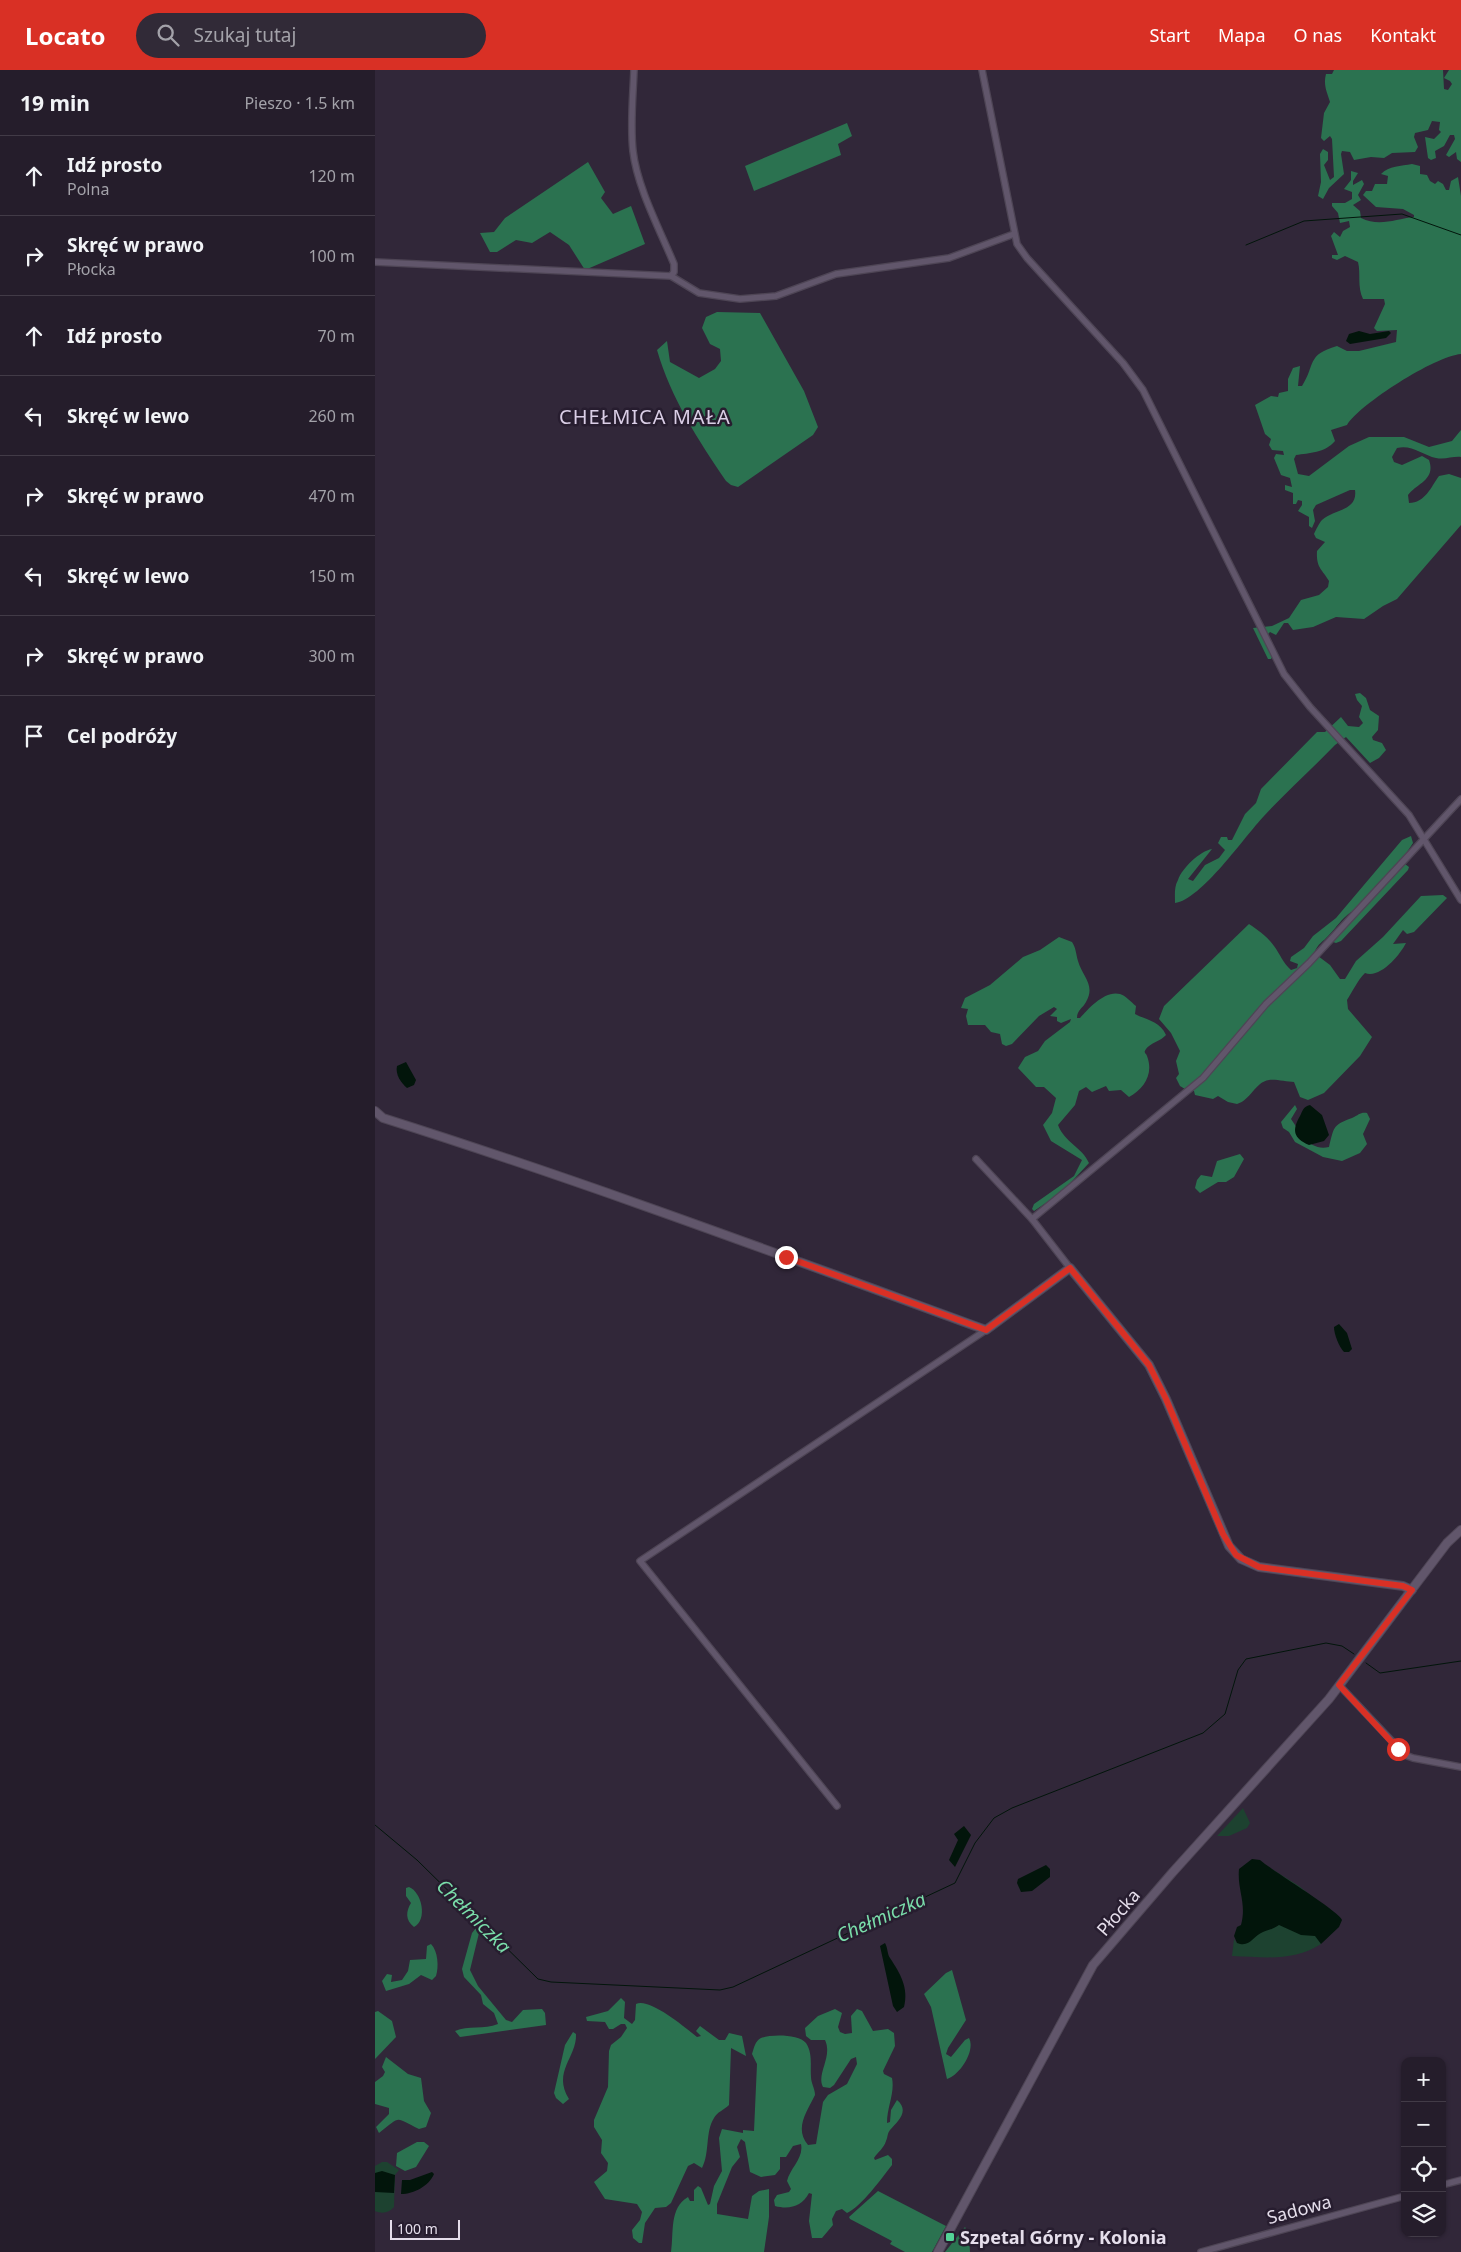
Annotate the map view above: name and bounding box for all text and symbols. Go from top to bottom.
search box [136,13,486,58]
text: Locato [25,19,106,52]
icon: search [154,21,182,49]
text: Szukaj tutaj [194,22,296,48]
text: Start [1150,23,1190,47]
text: Mapa [1218,23,1266,47]
text: O nas [1294,23,1342,47]
text: Kontakt [1370,23,1436,47]
text: 19 min [20,89,90,117]
text: Pieszo · 1.5 km [244,92,355,114]
text: Idź prosto [67,152,162,178]
icon: ahead [20,162,48,190]
text: 120 m [308,165,355,187]
text: Polna [67,178,109,200]
text: Skręć w prawo [67,232,204,258]
icon: right [20,242,48,270]
text: 100 m [308,245,355,267]
text: Płocka [67,258,116,280]
icon: ahead [20,322,48,350]
text: Idź prosto [67,323,162,349]
text: 70 m [318,325,355,347]
icon: left [20,402,48,430]
text: Skręć w lewo [67,403,189,429]
district label: CHEŁMICA MAŁA [559,403,731,430]
text: 260 m [308,405,355,427]
icon: right [20,482,48,510]
text: Skręć w prawo [67,483,204,509]
text: 470 m [308,485,355,507]
icon: left [20,562,48,590]
text: Skręć w lewo [67,563,189,589]
text: 150 m [308,565,355,587]
icon: right [20,642,48,670]
text: Skręć w prawo [67,643,204,669]
text: 300 m [308,645,355,667]
icon: arrive [20,722,48,750]
text: Cel podróży [67,723,177,749]
route end [775,1246,798,1269]
route start [1387,1738,1410,1761]
water label: Chełmiczka [431,1873,517,1959]
street label: Płocka [1091,1883,1145,1941]
water label: Chełmiczka [832,1886,930,1948]
map controls [1401,2057,1446,2237]
button: + [1401,2057,1446,2102]
button: − [1401,2102,1446,2147]
button: locate [1401,2147,1446,2192]
street label: Sadowa [1264,2189,1334,2229]
button: layers [1401,2192,1446,2237]
scale bar [390,2217,460,2240]
text: 100 m [397,2219,438,2238]
place label: Szpetal Górny - Kolonia [960,2225,1167,2249]
marker: Szpetal Górny - Kolonia [944,2231,956,2243]

